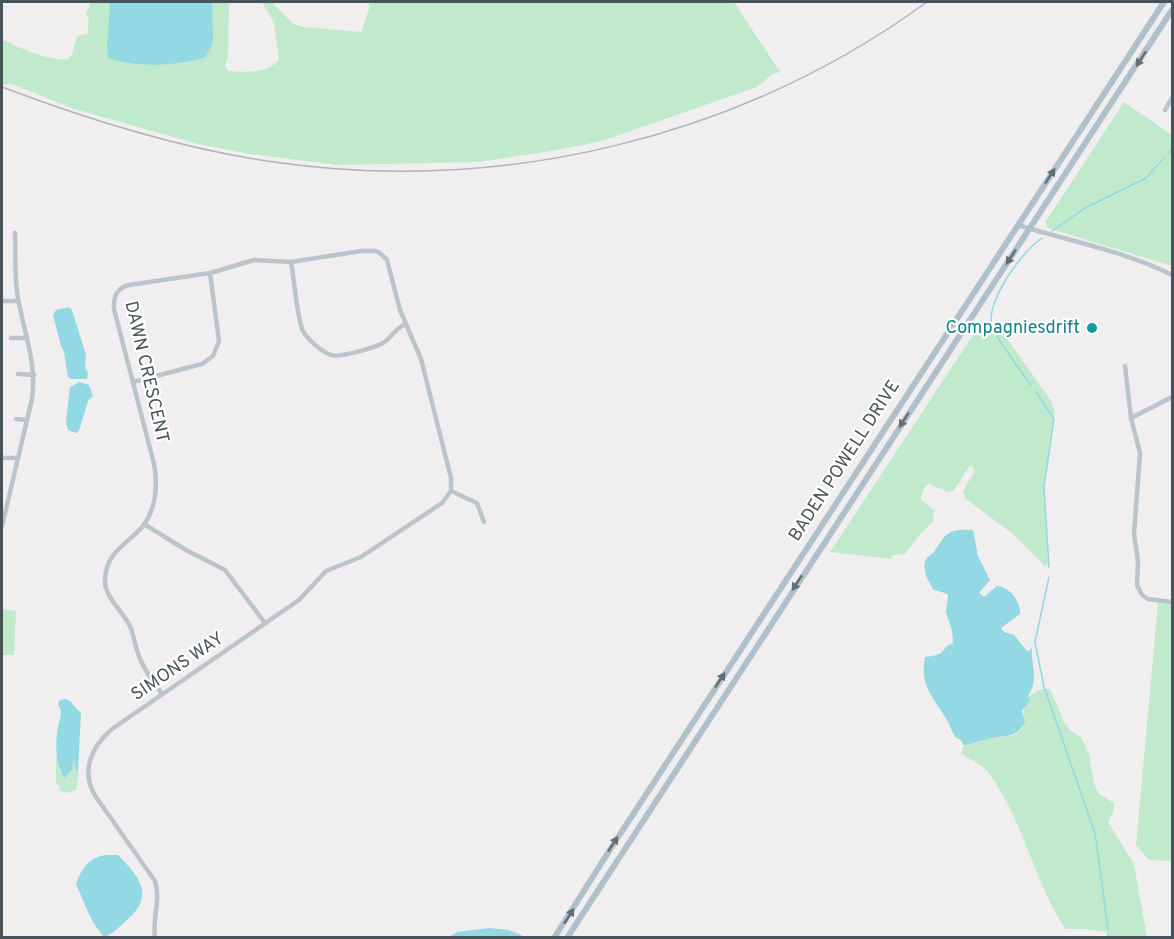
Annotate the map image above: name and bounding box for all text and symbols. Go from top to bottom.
one-way arrow [1135,50,1146,67]
one-way arrow [1044,167,1055,184]
one-way arrow [1006,249,1017,265]
street label: DAWN CRESCENT [118,299,174,445]
place label: Compagniesdrift [945,317,1080,340]
marker: Compagniesdrift [1085,321,1099,335]
street label: BADEN POWELL DRIVE [784,376,906,546]
one-way arrow [899,412,910,428]
one-way arrow [792,575,803,592]
street label: SIMONS WAY [127,628,229,706]
one-way arrow [714,672,725,688]
one-way arrow [608,835,619,852]
one-way arrow [563,907,574,924]

